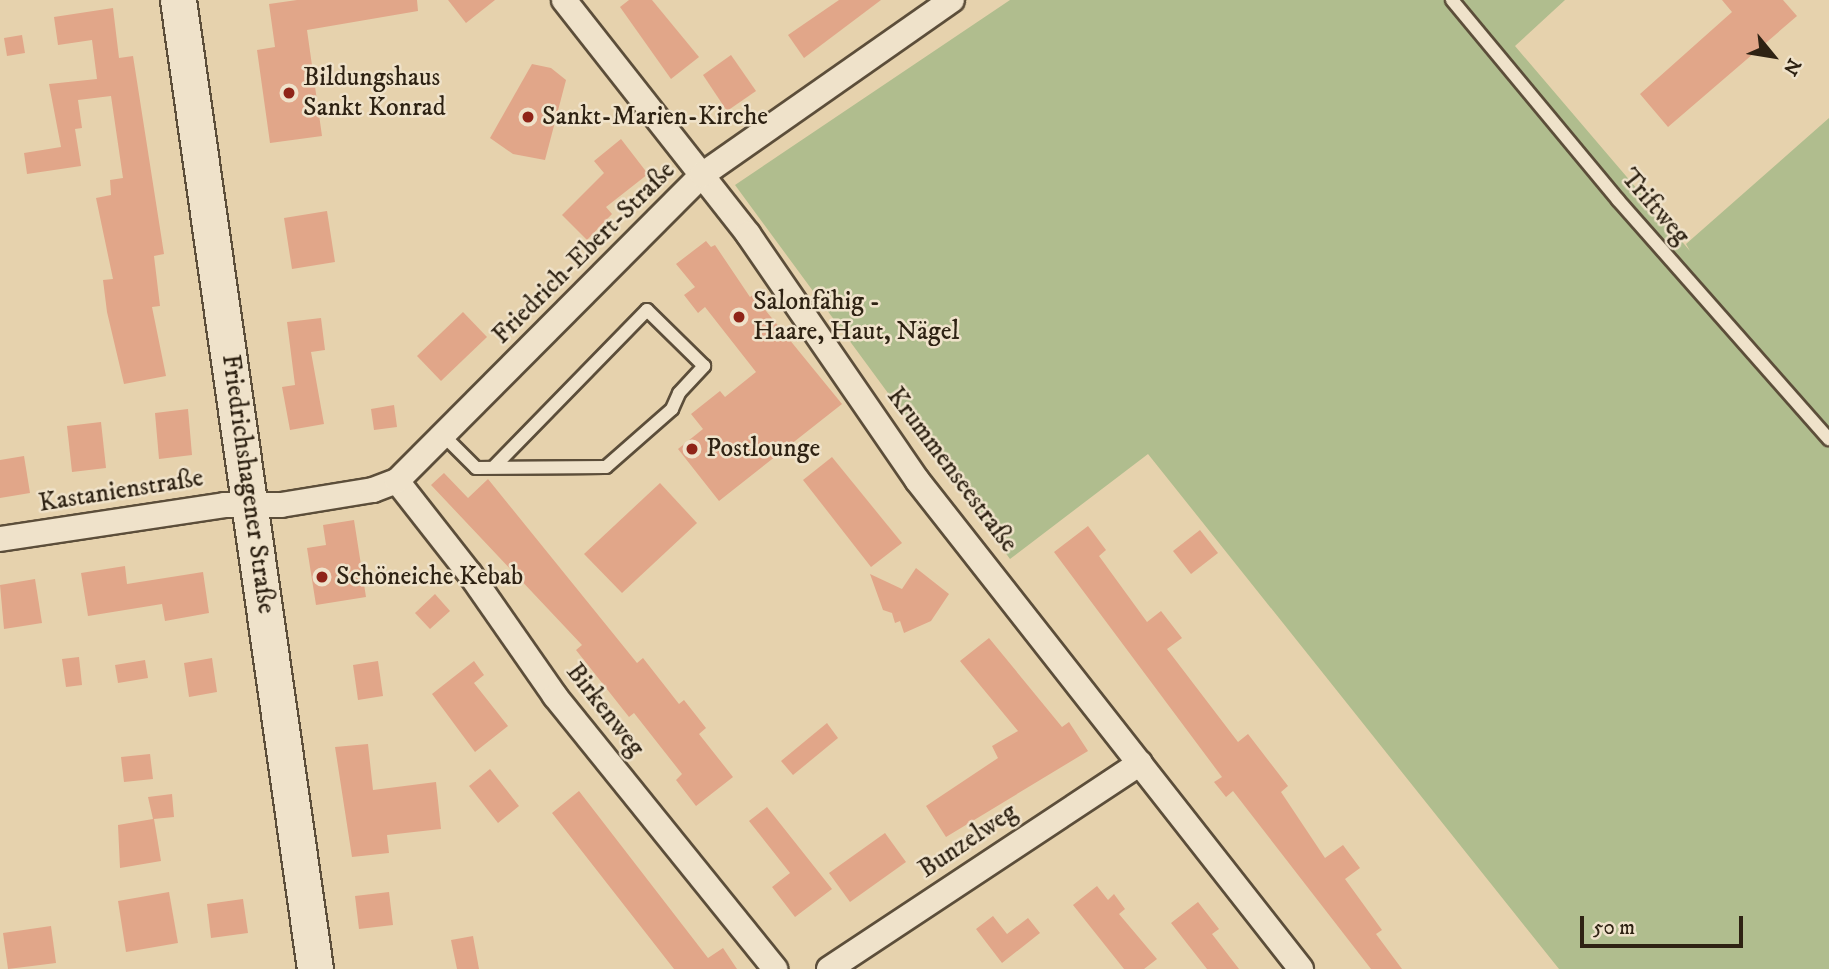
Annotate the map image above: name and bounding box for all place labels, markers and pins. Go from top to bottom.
place label: Bildungshaus Sankt Konrad [303,62,446,124]
marker: Bildungshaus Sankt Konrad [281,85,297,101]
place label: Sankt-Marien-Kirche [542,101,768,133]
marker: Sankt-Marien-Kirche [520,109,536,125]
place label: Salonfähig - Haare, Haut, Nägel [753,286,959,348]
marker: Salonfähig - Haare, Haut, Nägel [731,309,747,325]
place label: Postlounge [706,433,820,465]
marker: Postlounge [684,441,700,457]
place label: Schöneiche Kebab [336,561,523,593]
marker: Schöneiche Kebab [314,569,330,585]

